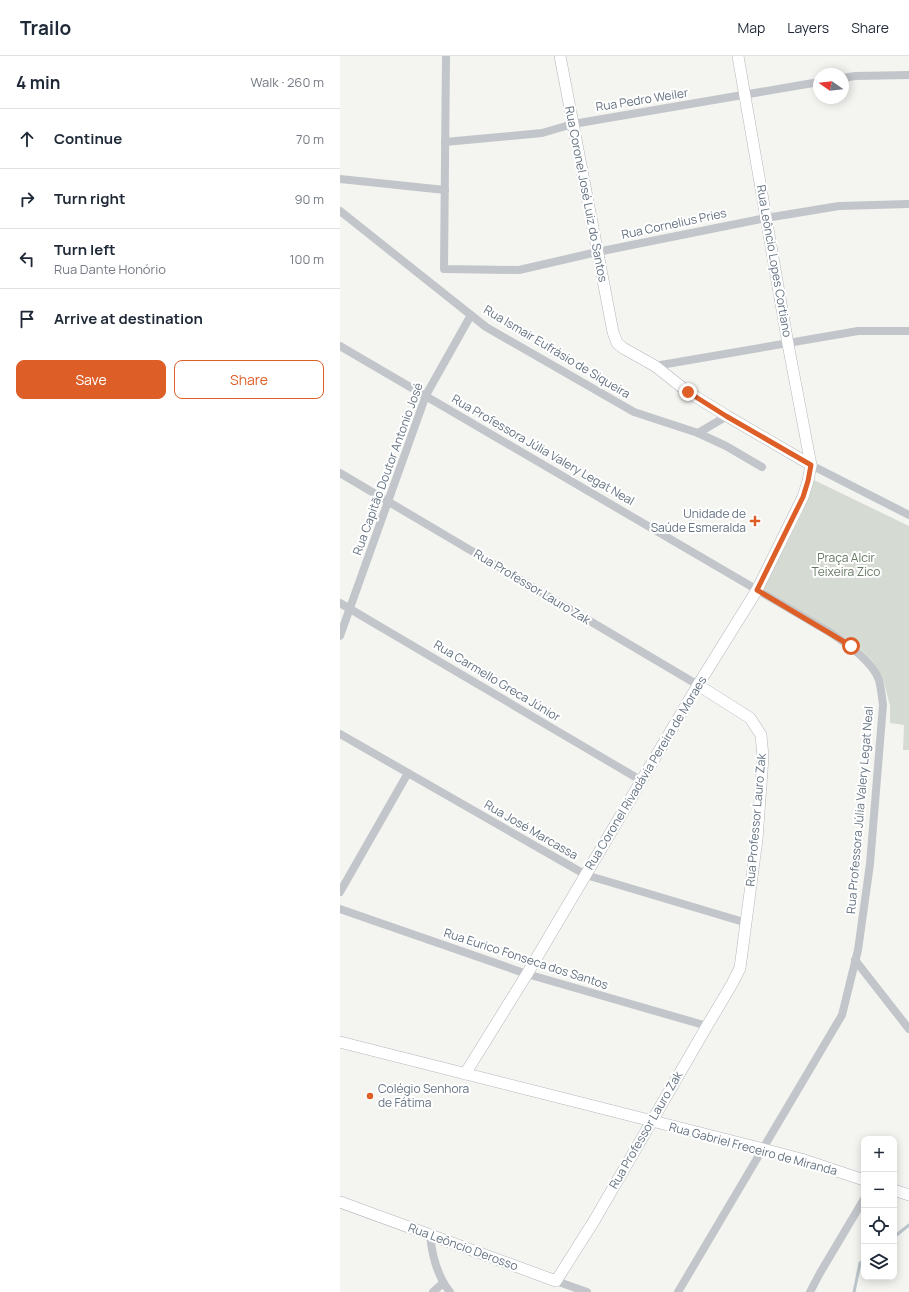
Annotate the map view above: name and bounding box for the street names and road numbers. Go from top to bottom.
street label: Rua Pedro Weiler [595,84,690,115]
street label: Rua Coronel José Luiz do Santos [561,104,612,283]
street label: Rua Leôncio Lopes Cortiano [753,183,796,338]
street label: Rua Cornelius Pries [620,204,728,243]
street label: Rua Ismair Eufrásio de Siqueira [481,301,634,402]
street label: Rua Capitão Doutor Antonio José [348,380,427,557]
street label: Rua Professora Júlia Valery Legat Neal [449,390,638,509]
street label: Rua Professor Lauro Zak [471,545,595,629]
street label: Rua Carmello Greca Júnior [431,636,564,726]
street label: Rua Coronel Rivadávia Pereira de Moraes [581,673,710,873]
street label: Rua Professora Júlia Valery Legat Neal [842,705,877,915]
street label: Rua Professor Lauro Zak [741,752,770,887]
street label: Rua José Marcassa [481,796,581,863]
street label: Rua Eurico Fonseca dos Santos [442,924,610,993]
street label: Rua Professor Lauro Zak [605,1067,687,1192]
street label: Rua Gabriel Freceiro de Miranda [667,1118,839,1179]
street label: Rua Leôncio Derosso [406,1219,521,1274]

